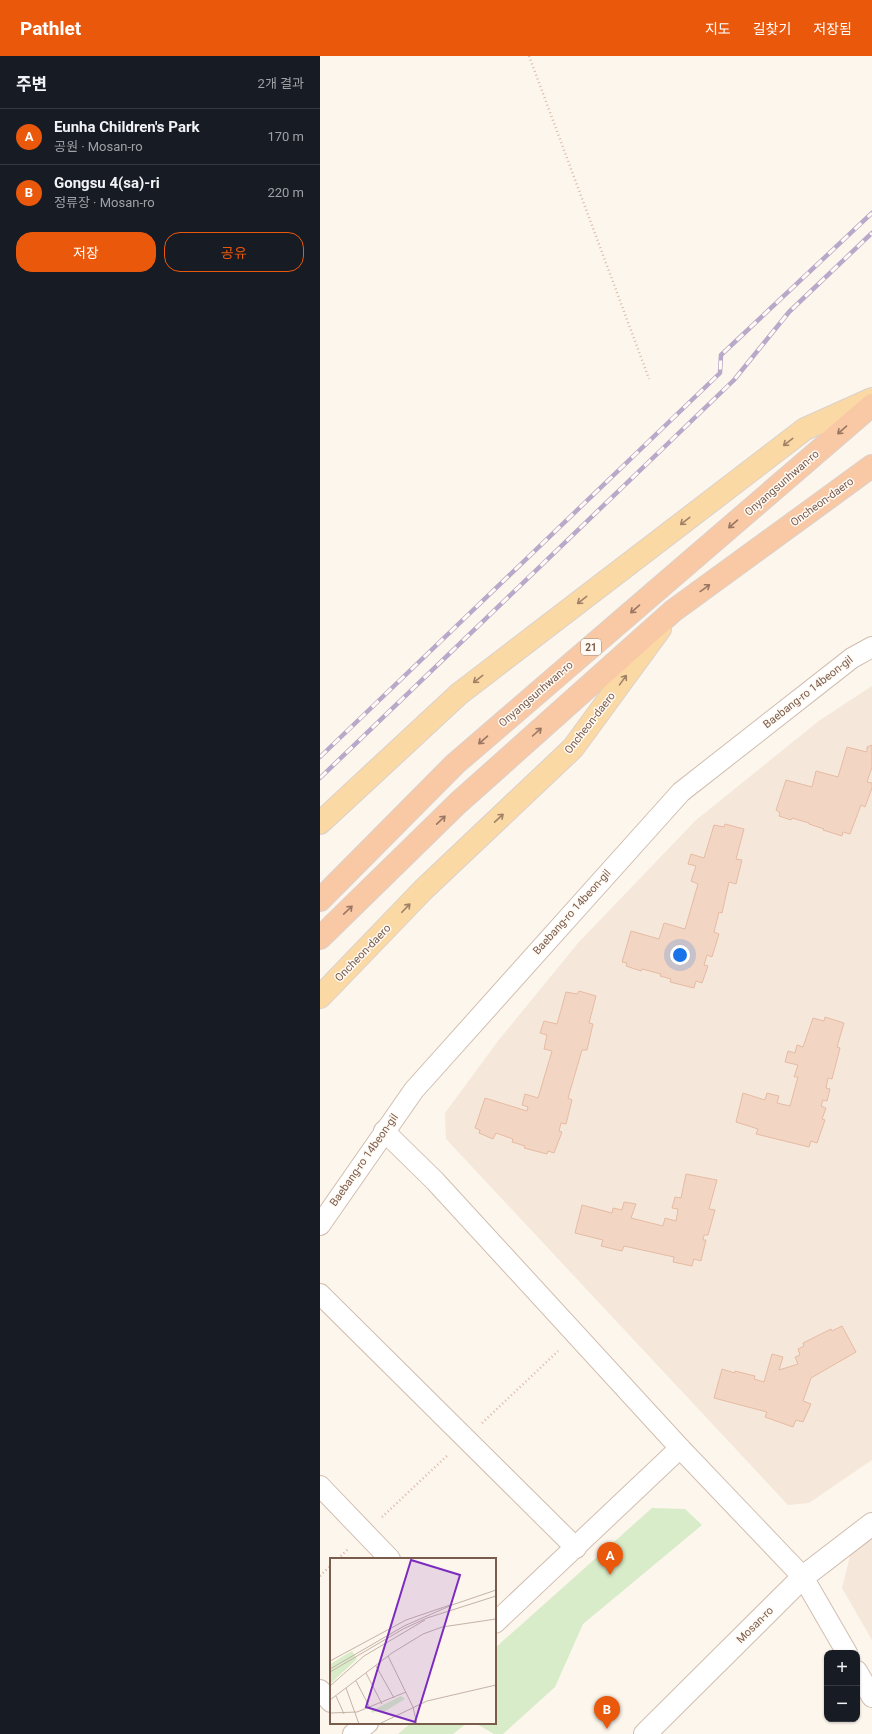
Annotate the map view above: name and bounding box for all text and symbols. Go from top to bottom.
text: Pathlet [20,17,81,40]
text: 지도 [705,21,731,37]
text: 길찾기 [753,21,791,37]
text: 저장됨 [813,21,852,37]
text: 주변 [16,74,47,94]
text: 2개 결과 [258,76,304,91]
text: Eunha Children's Park [54,118,199,136]
text: A [25,129,33,144]
text: 170 m [267,129,304,144]
text: 공원 · Mosan-ro [54,139,143,154]
text: Gongsu 4(sa)-ri [54,174,160,192]
text: B [25,185,33,200]
text: 220 m [267,185,304,200]
text: 정류장 · Mosan-ro [54,195,155,210]
button: 저장 [16,232,156,272]
button: 공유 [164,232,304,272]
one-way arrow [837,426,848,435]
one-way arrow [782,437,793,446]
street label: Onyangsunhwan-ro [742,447,822,519]
street label: Oncheon-daero [788,475,856,529]
one-way arrow [679,517,690,525]
one-way arrow [728,520,739,529]
one-way arrow [699,584,710,592]
one-way arrow [576,596,587,604]
one-way arrow [630,604,640,614]
road number: 21 [581,639,601,655]
street label: Baebang-ro 14beon-gil [761,653,855,731]
street label: Onyangsunhwan-ro [496,658,576,730]
one-way arrow [473,675,484,683]
one-way arrow [619,675,627,686]
street label: Oncheon-daero [562,690,618,756]
one-way arrow [532,728,542,737]
one-way arrow [478,735,489,744]
one-way arrow [494,813,504,823]
one-way arrow [436,815,446,824]
street label: Baebang-ro 14beon-gil [530,867,614,957]
one-way arrow [401,903,411,913]
one-way arrow [343,906,353,915]
street label: Oncheon-daero [332,922,394,984]
your location [670,945,690,965]
street label: Baebang-ro 14beon-gil [327,1111,401,1209]
pin: A [597,1542,623,1575]
inset map [330,1558,496,1724]
street label: Mosan-ro [734,1604,776,1646]
map controls [824,1650,860,1722]
button: + [824,1650,860,1686]
button: − [824,1686,860,1722]
pin: B [594,1696,620,1729]

